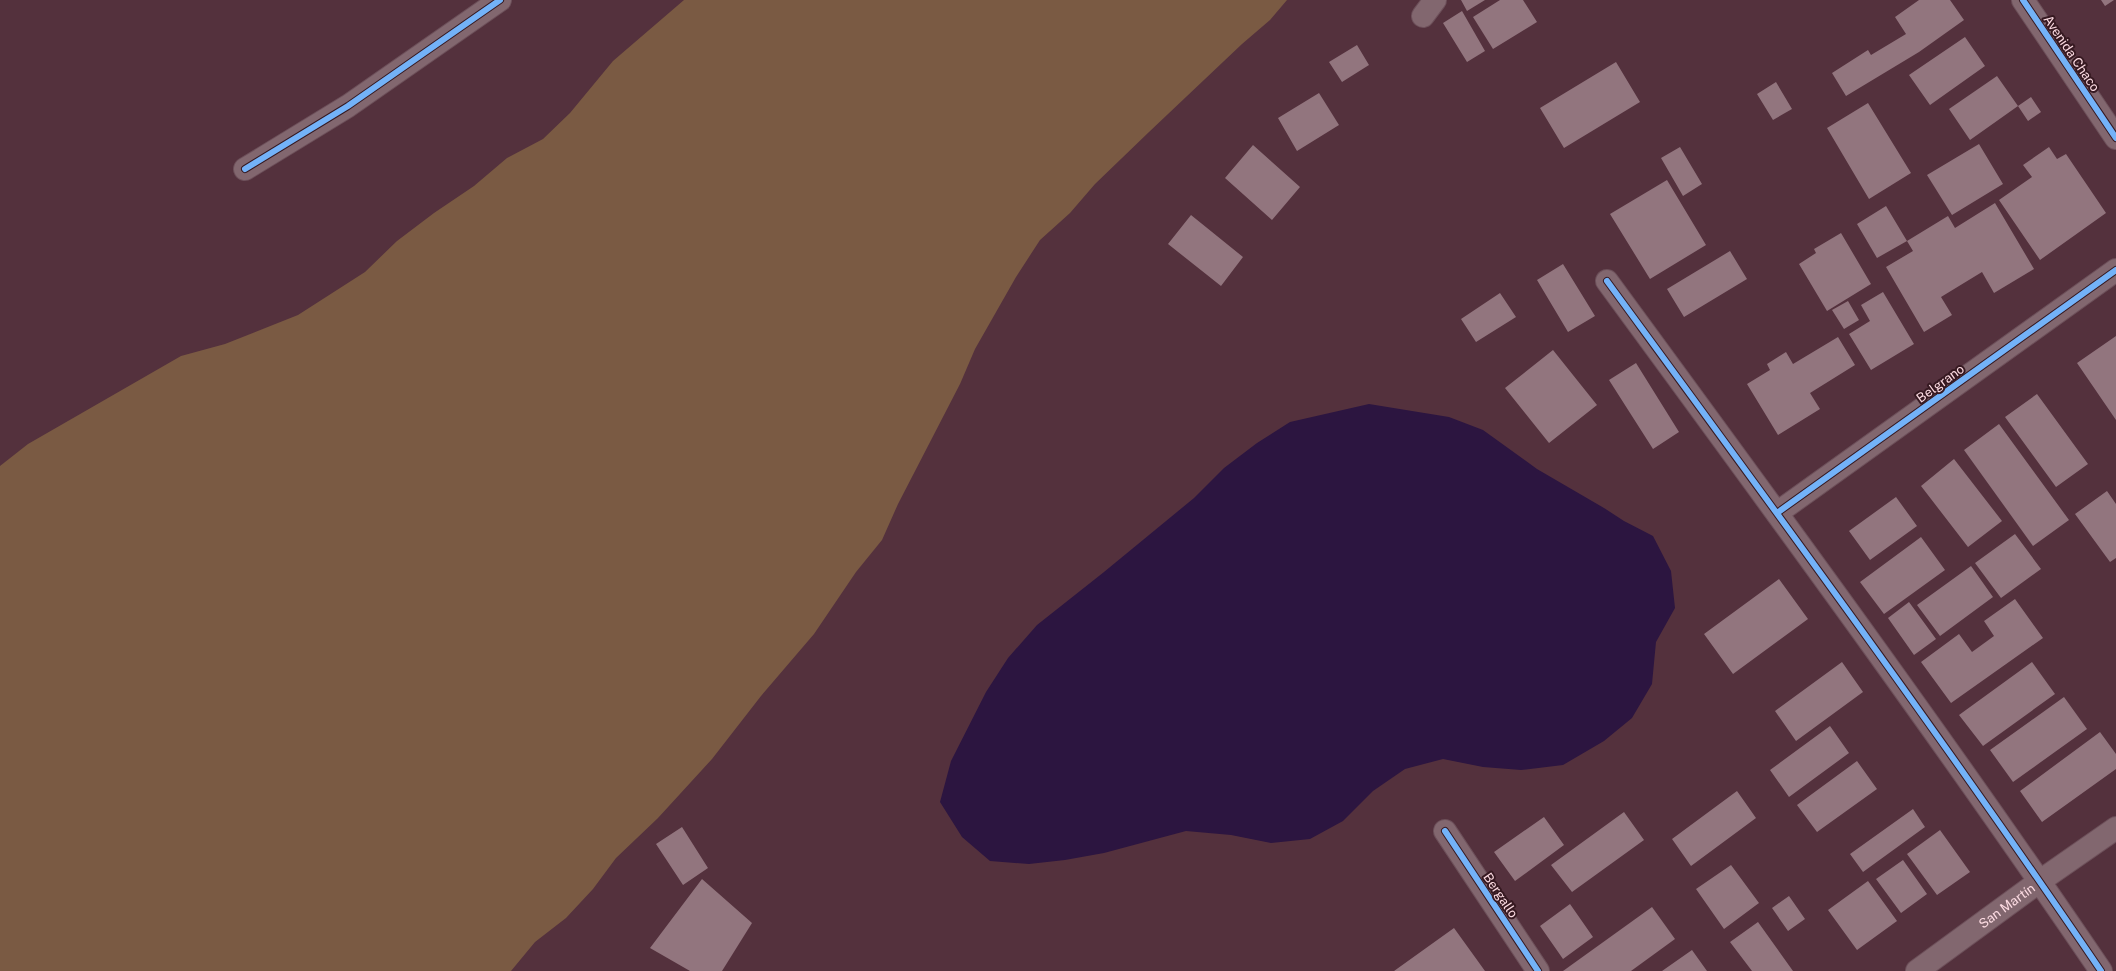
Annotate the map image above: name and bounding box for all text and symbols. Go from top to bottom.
street label: Avenida Chaco [2040,12,2103,94]
street label: Belgrano [1914,361,1967,406]
street label: Bergallo [1480,870,1521,921]
street label: San Martín [1976,880,2038,931]

